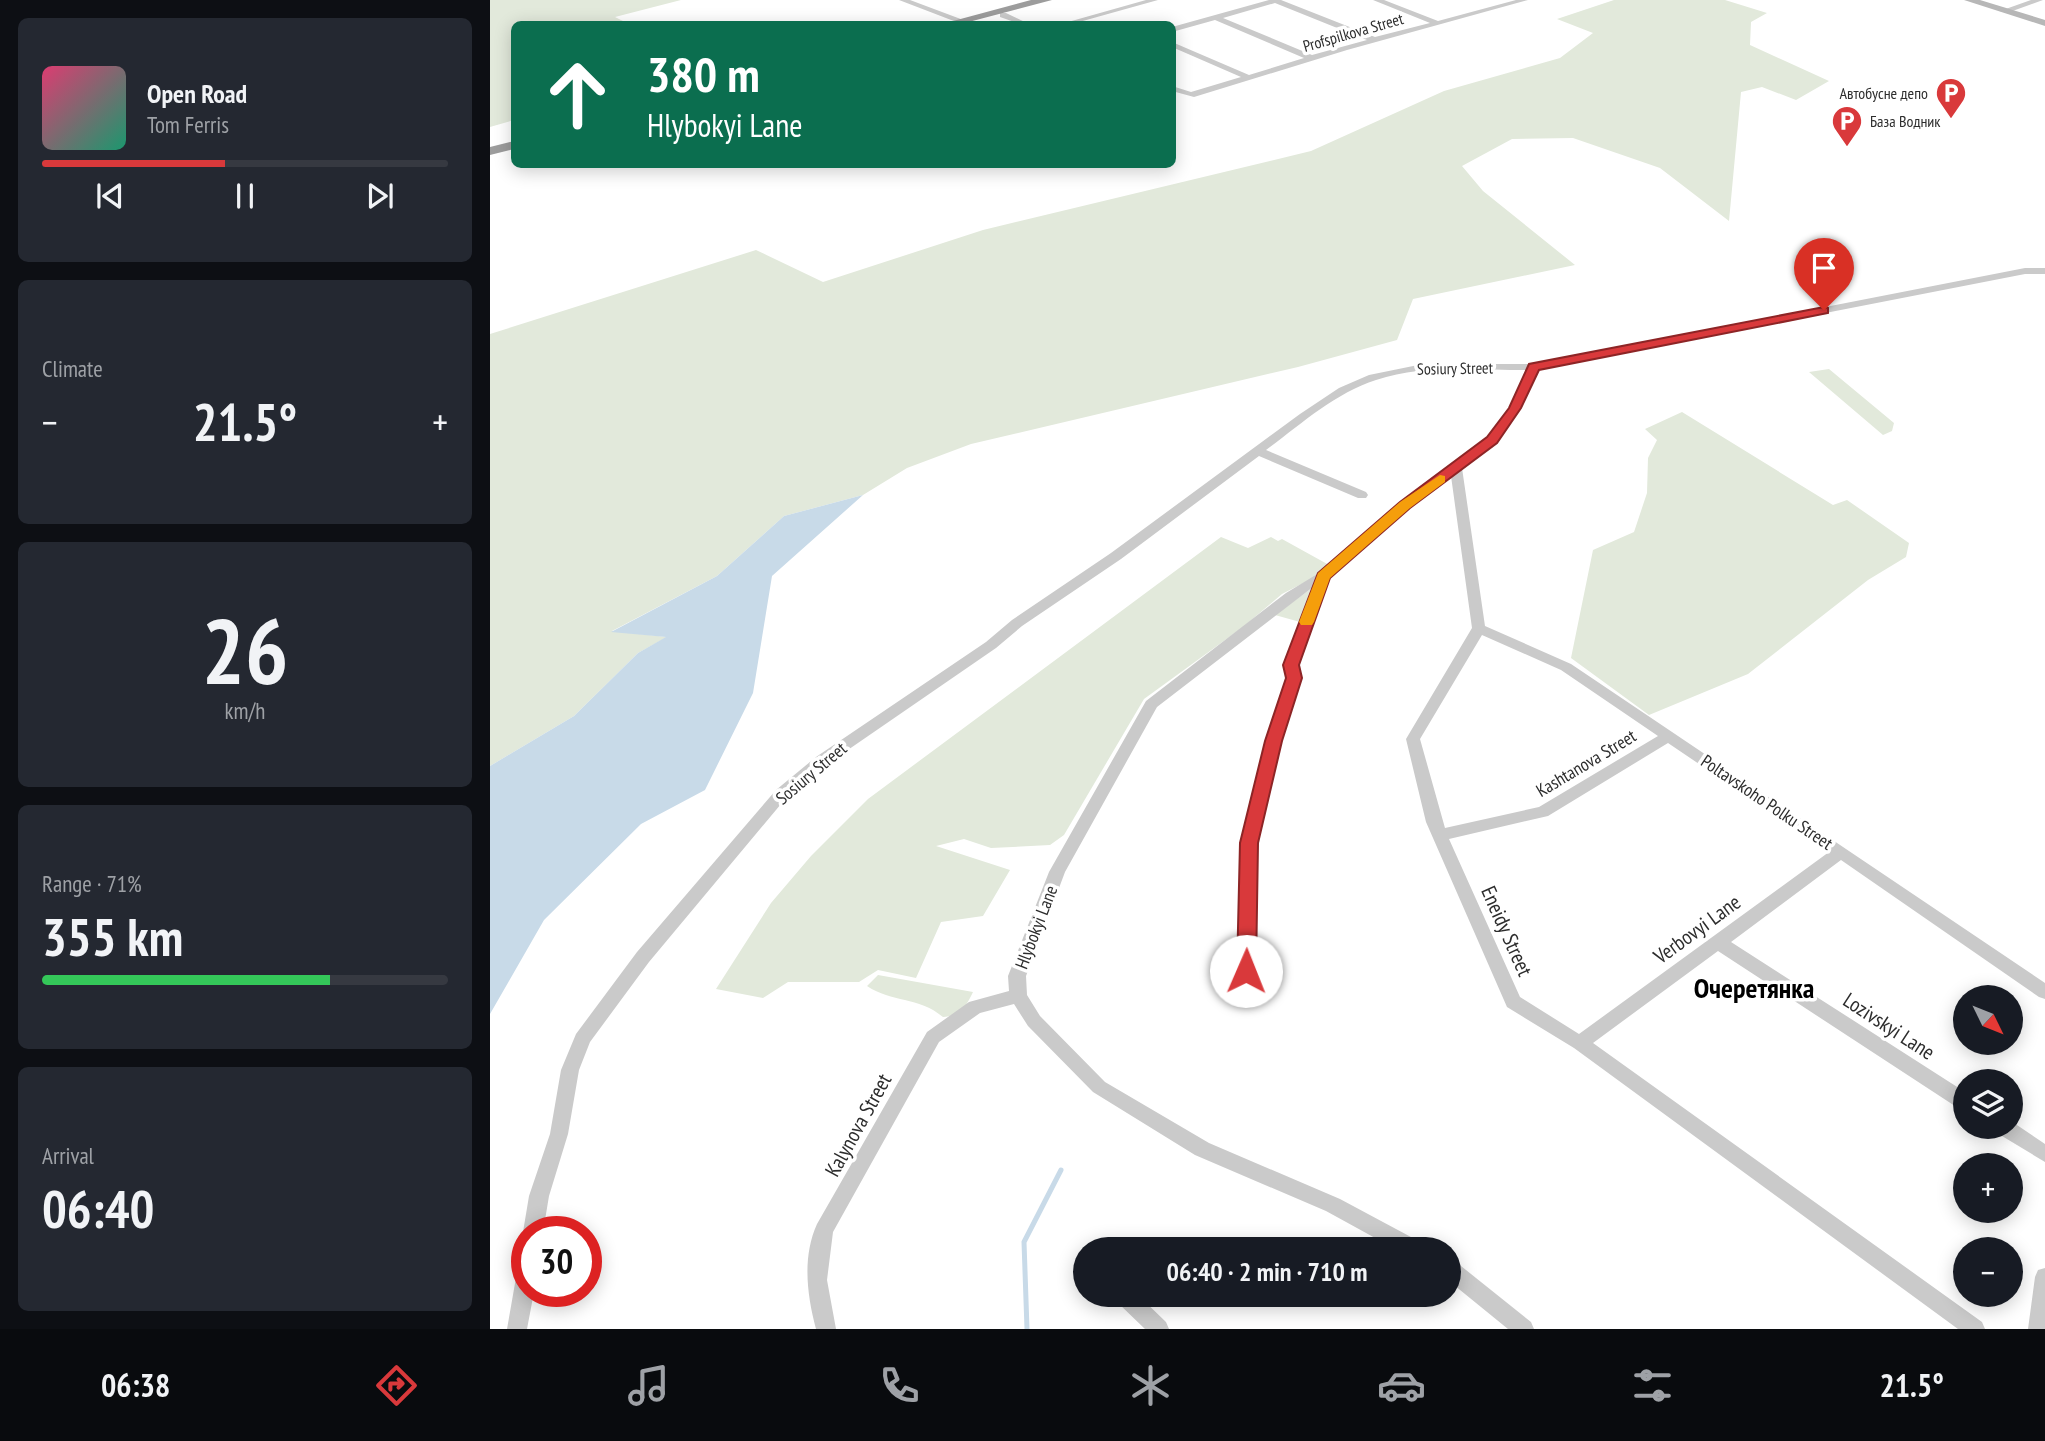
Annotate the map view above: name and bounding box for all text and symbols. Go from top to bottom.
street label: Profspilkova Street [1300,8,1406,56]
text: 380 m [647,42,760,106]
icon: ahead [532,49,623,140]
parking icon: Автобусне депо [1934,76,1968,120]
text: Open Road [147,77,247,110]
place label: Автобусне депо [1839,83,1928,103]
text: Hlybokyi Lane [647,104,802,146]
parking icon: База Водник [1830,104,1864,148]
text: Tom Ferris [147,110,229,139]
place label: База Водник [1870,111,1941,131]
icon: previous [91,177,129,215]
icon: pause [226,177,264,215]
icon: next [361,177,399,215]
pin [1794,238,1854,310]
icon: arrive [1805,249,1843,287]
text: Climate [42,354,103,383]
street label: Sosiury Street [1417,357,1494,379]
text: 21.5° [193,388,297,455]
text: − [42,397,58,446]
text: + [432,397,448,446]
text: 26 [202,591,289,709]
text: km/h [225,696,265,725]
street label: Kashtanova Street [1532,724,1640,802]
street label: Sosiury Street [771,737,851,809]
street label: Poltavskoho Polku Street [1697,749,1837,855]
text: Range · 71% [42,869,142,898]
street label: Hlybokyi Lane [1010,882,1062,972]
street label: Eneidy Street [1475,882,1539,980]
street label: Verbovyi Lane [1647,888,1746,970]
text: 355 km [42,903,183,970]
position arrow [1209,934,1283,1008]
district label: Очеретянка [1694,969,1814,1006]
north arrow [1953,985,2023,1055]
map controls [1953,985,2023,1307]
street label: Lozivskyi Lane [1838,986,1940,1066]
street label: Kalynova Street [819,1069,897,1181]
button: layers [1953,1069,2023,1139]
text: Arrival [42,1141,94,1170]
button: + [1953,1153,2023,1223]
text: 06:40 [42,1175,154,1242]
speed limit sign: 30 [511,1216,602,1307]
button: − [1953,1237,2023,1307]
text: 06:40 · 2 min · 710 m [1167,1255,1367,1288]
icon: directions [372,1361,421,1410]
icon: music [624,1361,673,1410]
icon: phone [875,1361,924,1410]
icon: climate [1126,1361,1175,1410]
icon: car [1377,1361,1426,1410]
icon: filters [1628,1361,1677,1410]
text: 06:38 [101,1364,170,1406]
text: 21.5° [1880,1364,1944,1406]

